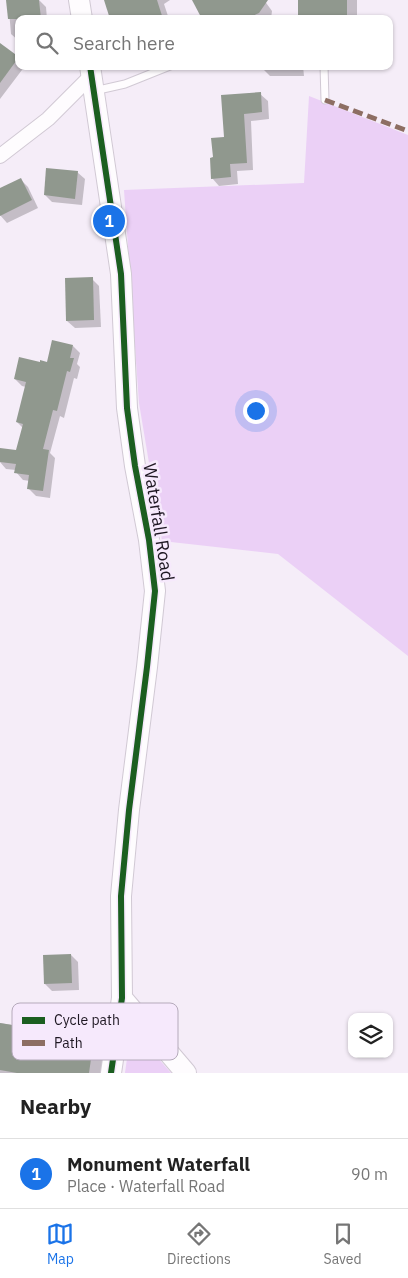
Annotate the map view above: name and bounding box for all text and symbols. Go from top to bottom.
search box [15,15,393,70]
icon: search [33,29,61,57]
text: Search here [73,31,175,55]
pin: 1 [93,202,125,240]
your location [243,398,269,424]
street label: Waterfall Road [138,461,180,583]
legend [12,1003,178,1060]
text: Cycle path [54,1011,120,1029]
map controls [348,1013,393,1058]
button: layers [348,1013,393,1058]
text: Path [54,1034,83,1052]
text: Nearby [20,1092,91,1120]
text: Monument Waterfall [67,1152,250,1176]
text: 1 [31,1164,41,1184]
text: 90 m [351,1164,388,1184]
text: Place · Waterfall Road [67,1176,225,1196]
tab: Map [46,1220,74,1268]
tab: Directions [167,1220,231,1268]
tab: Saved [324,1220,362,1268]

